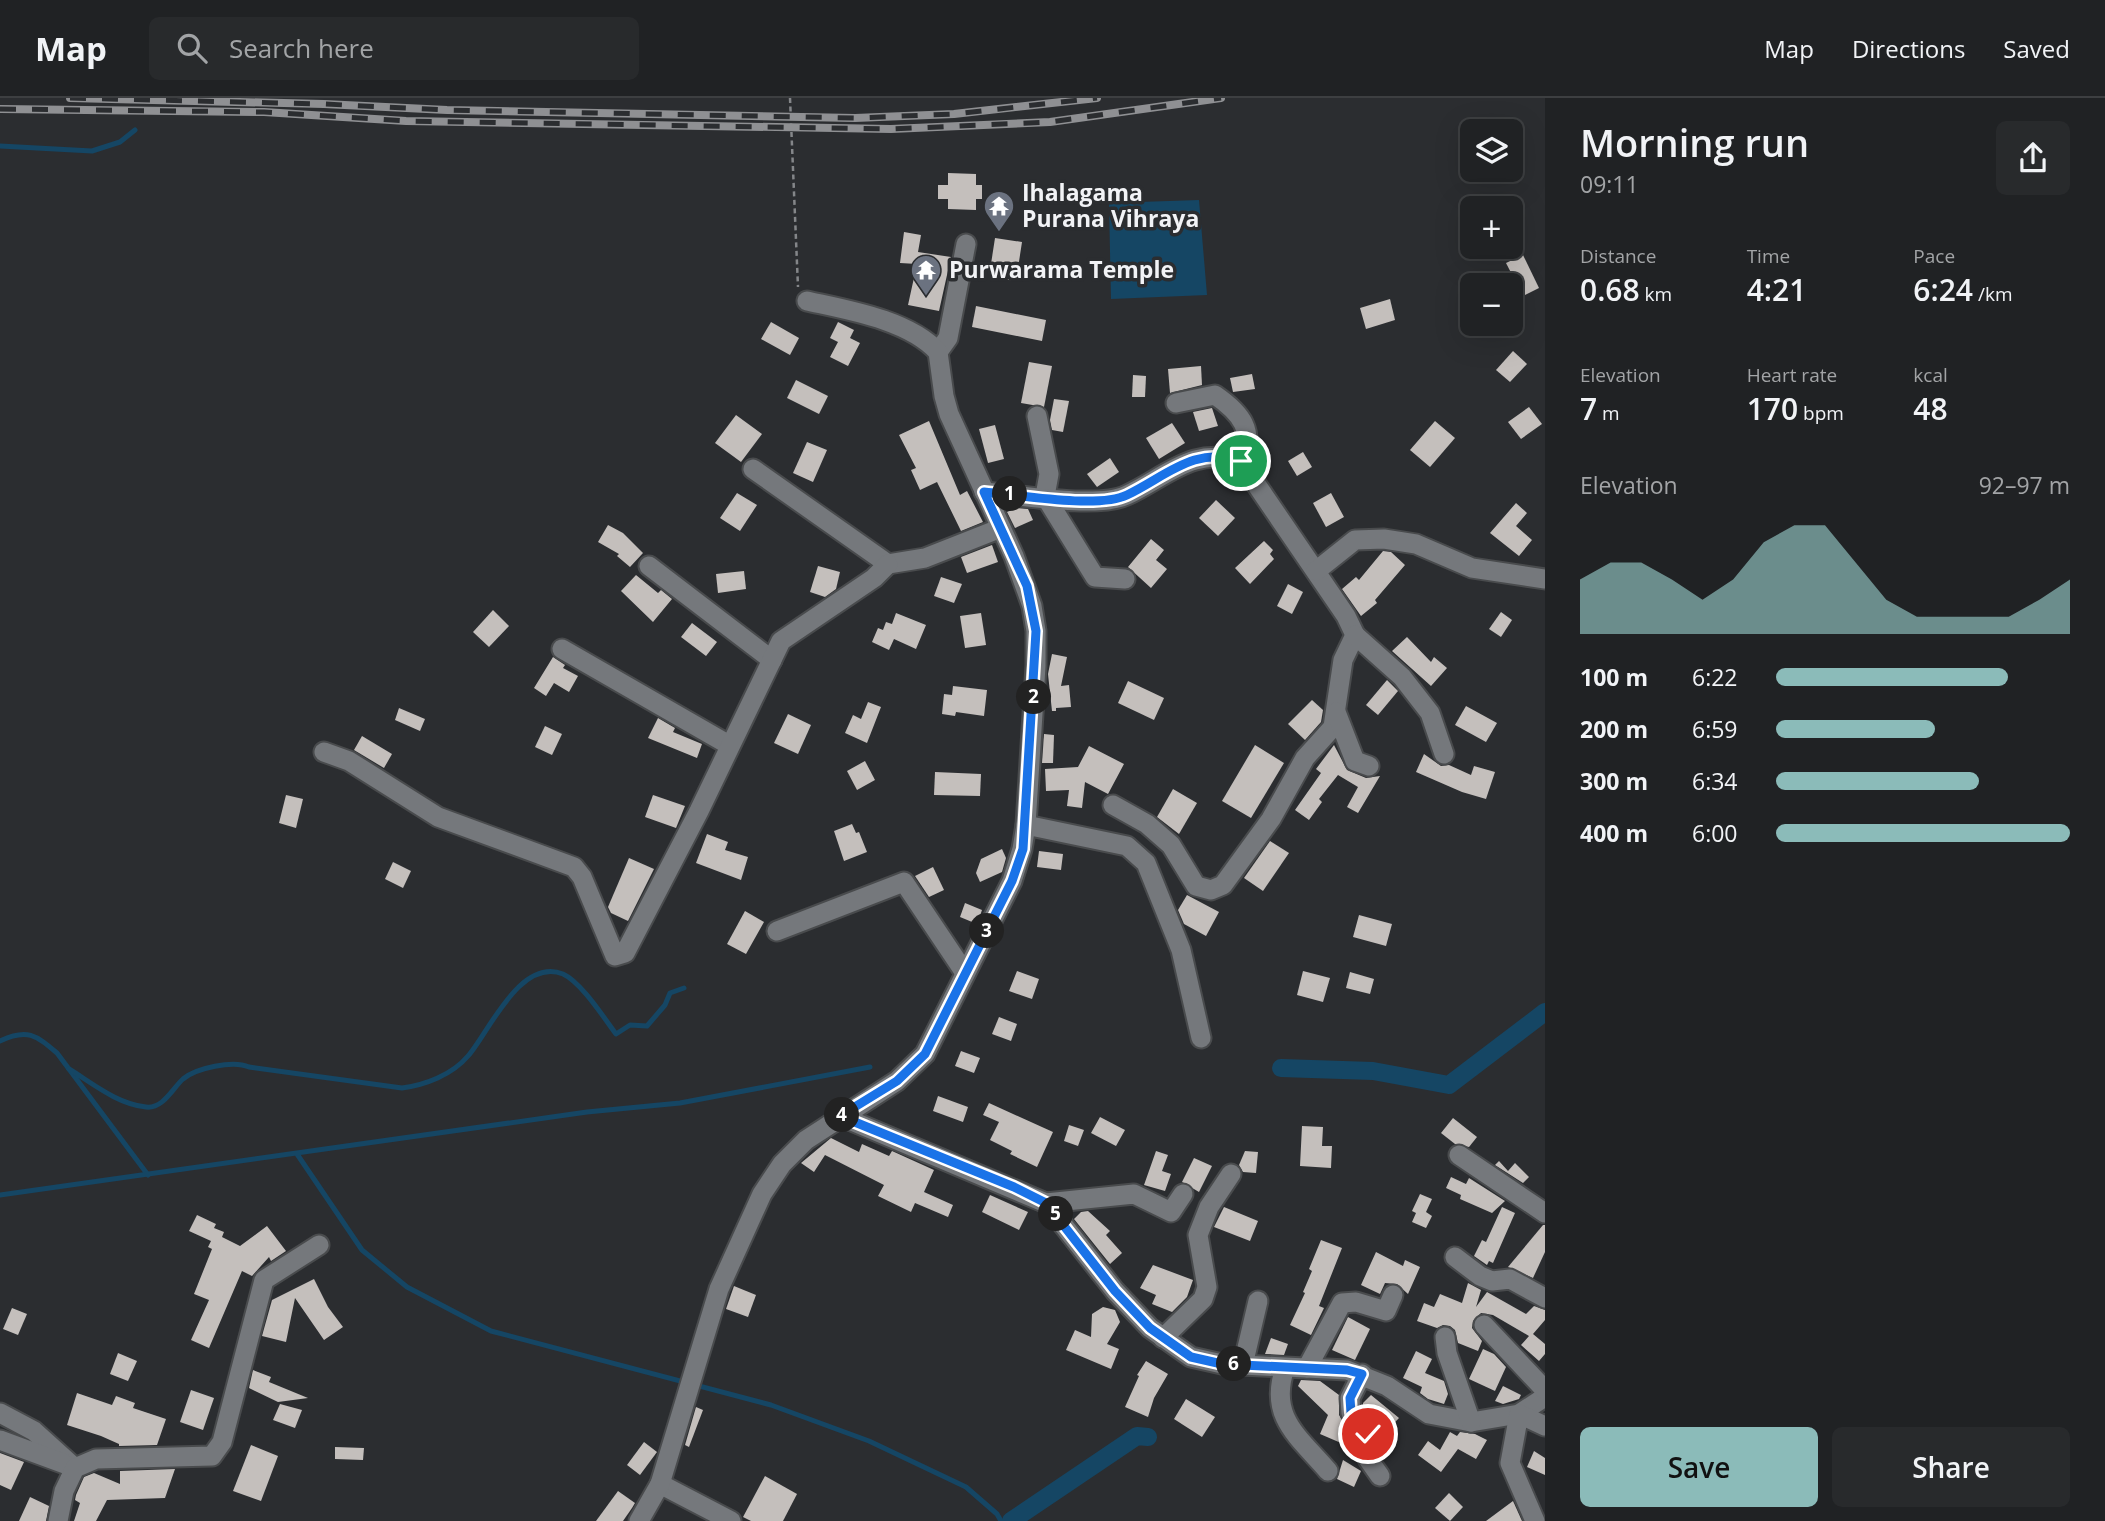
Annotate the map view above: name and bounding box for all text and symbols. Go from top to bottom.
search box [149,17,639,80]
text: Map [35,26,107,71]
icon: search [173,29,211,67]
text: Search here [229,30,374,66]
text: Map [1764,32,1814,65]
text: Directions [1852,32,1965,65]
text: Saved [2003,32,2070,65]
text: Morning run [1580,116,1809,168]
map controls [1460,119,1523,336]
button: layers [1460,119,1523,182]
button: share [1996,121,2070,195]
text: 09:11 [1580,168,1639,200]
place label: Ihalagama Purana Vihraya [1022,176,1199,234]
temple icon: Ihalagama Purana Vihraya [982,189,1016,233]
button: + [1460,196,1523,259]
text: Distance [1580,243,1656,269]
text: Time [1747,243,1790,269]
text: Pace [1913,243,1955,269]
temple icon: Purwarama Temple [909,253,943,297]
place label: Purwarama Temple [949,253,1174,285]
text: 0.68 [1580,269,1640,310]
text: 4:21 [1747,269,1806,310]
text: 6:24 [1913,269,1973,310]
button: − [1460,273,1523,336]
text: km [1640,281,1672,307]
text: /km [1973,281,2013,307]
text: Elevation [1580,362,1661,388]
text: Heart rate [1747,362,1837,388]
text: kcal [1913,362,1948,388]
text: 7 [1580,388,1597,429]
text: 170 [1747,388,1798,429]
text: 48 [1913,388,1948,429]
text: m [1597,400,1620,426]
text: bpm [1798,400,1844,426]
pin [1211,431,1271,491]
icon: arrive [1222,442,1260,480]
text: Elevation [1580,469,1678,501]
text: 92–97 m [1979,469,2070,501]
pin: 1 [992,476,1028,512]
text: 1 [1004,480,1015,506]
text: 100 m [1580,661,1648,693]
text: 6:22 [1692,661,1738,693]
pin: 2 [1016,680,1052,714]
text: 2 [1028,683,1039,709]
text: 200 m [1580,713,1648,745]
text: 6:59 [1692,713,1738,745]
text: 300 m [1580,765,1648,797]
text: 6:34 [1692,765,1738,797]
text: 400 m [1580,817,1648,849]
text: 6:00 [1692,817,1738,849]
pin: 3 [970,914,1004,948]
text: 3 [981,917,992,943]
pin: 4 [824,1098,860,1132]
text: 4 [836,1101,847,1127]
pin: 5 [1038,1196,1074,1232]
text: 5 [1050,1200,1061,1226]
pin: 6 [1216,1346,1252,1382]
text: 6 [1228,1350,1239,1376]
pin [1338,1404,1398,1464]
icon: check [1349,1415,1387,1453]
button: Save [1580,1427,1818,1507]
button: Share [1832,1427,2070,1507]

